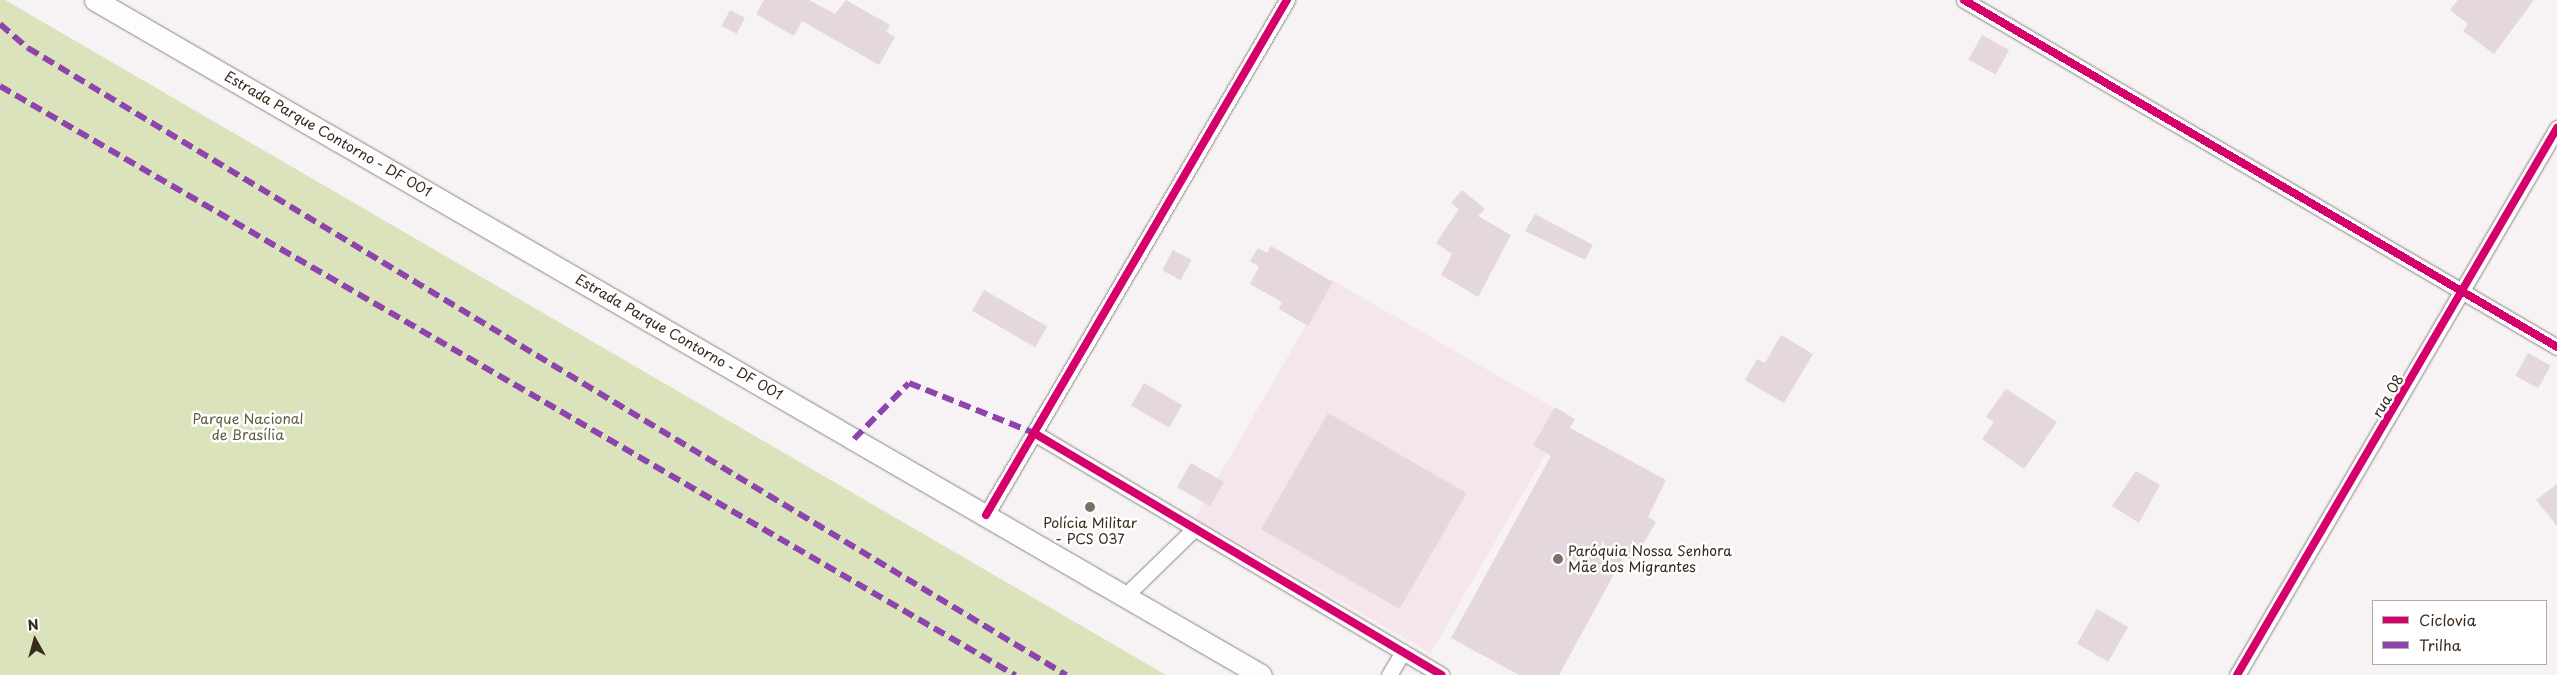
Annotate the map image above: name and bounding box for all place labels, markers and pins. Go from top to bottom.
marker: Polícia Militar - PCS 037 [1084,501,1096,513]
place label: Polícia Militar - PCS 037 [1043,515,1137,548]
place label: Paróquia Nossa Senhora Mãe dos Migrantes [1568,543,1731,576]
marker: Paróquia Nossa Senhora Mãe dos Migrantes [1552,553,1564,565]

